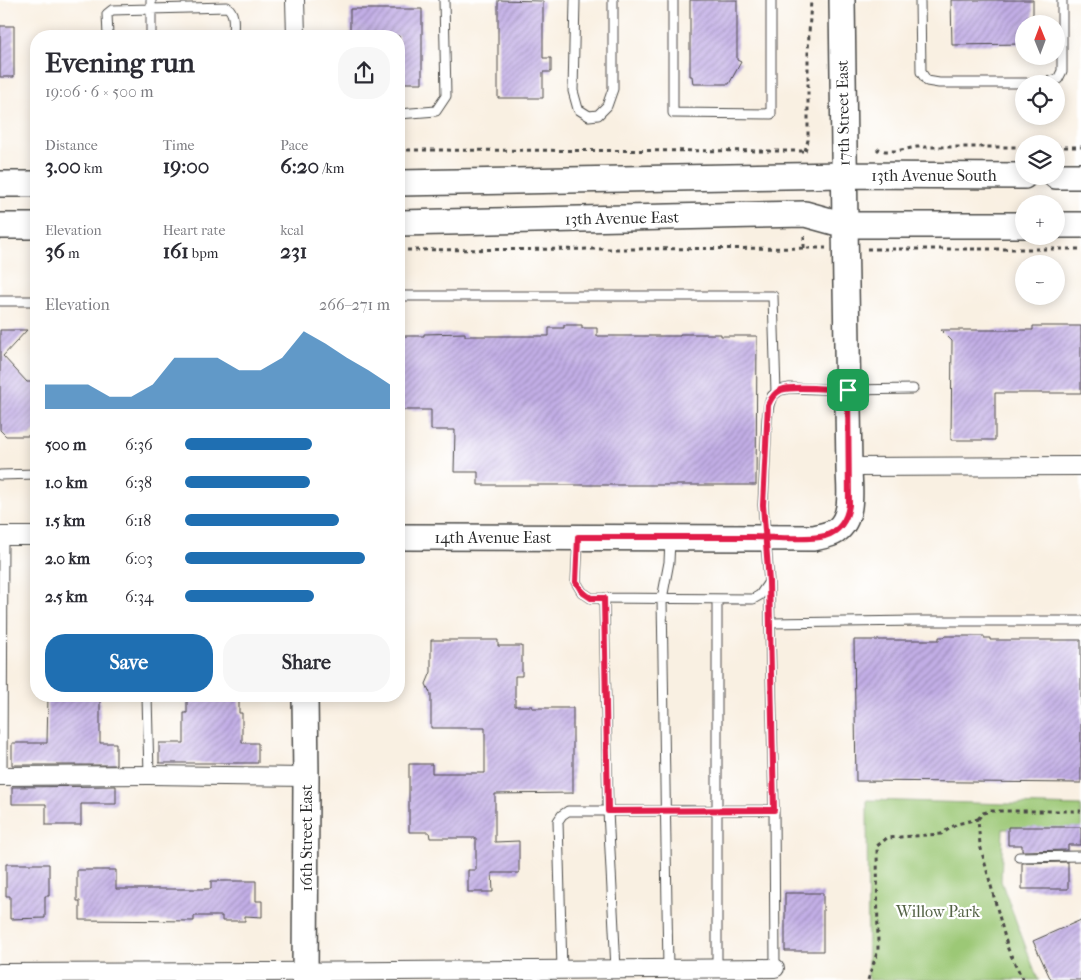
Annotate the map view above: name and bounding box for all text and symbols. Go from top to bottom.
north arrow [1015,15,1065,65]
map controls [1015,15,1065,305]
text: Evening run [45,46,195,79]
button: share [338,47,390,99]
street label: 17th Street East [833,60,853,166]
button: locate [1015,75,1065,125]
text: 19:06 · 6 × 500 m [45,82,154,101]
button: layers [1015,135,1065,185]
text: Distance [45,137,98,154]
text: Time [163,137,194,154]
text: Pace [280,137,308,154]
text: 3.00 [45,154,81,178]
text: 19:00 [163,154,209,178]
text: 6:20 [280,154,319,178]
text: km [81,160,103,177]
text: /km [319,160,344,177]
street label: 13th Avenue South [871,166,997,185]
button: + [1015,195,1065,245]
street label: 13th Avenue East [565,207,680,228]
text: Elevation [45,222,102,239]
text: Heart rate [163,222,225,239]
text: kcal [280,222,304,239]
text: 36 [45,239,65,263]
text: 161 [163,239,189,263]
text: 231 [280,239,307,263]
text: m [65,245,80,262]
text: bpm [189,245,218,262]
button: − [1015,255,1065,305]
text: Elevation [45,295,110,314]
text: 266–271 m [319,295,390,314]
pin [827,369,869,411]
icon: arrive [834,376,862,404]
text: 500 m [45,435,86,454]
text: 6:36 [125,435,153,454]
text: 1.0 km [45,473,88,492]
text: 6:38 [125,473,152,492]
text: 1.5 km [45,511,85,530]
text: 6:18 [125,511,151,530]
street label: 14th Avenue East [434,528,552,547]
text: 2.0 km [45,549,90,568]
text: 6:03 [125,549,153,568]
text: 2.5 km [45,587,88,606]
text: 6:34 [125,587,154,606]
button: Save [45,634,213,692]
button: Share [223,634,390,692]
street label: 16th Street East [297,784,316,891]
park label: Willow Park [895,902,981,921]

